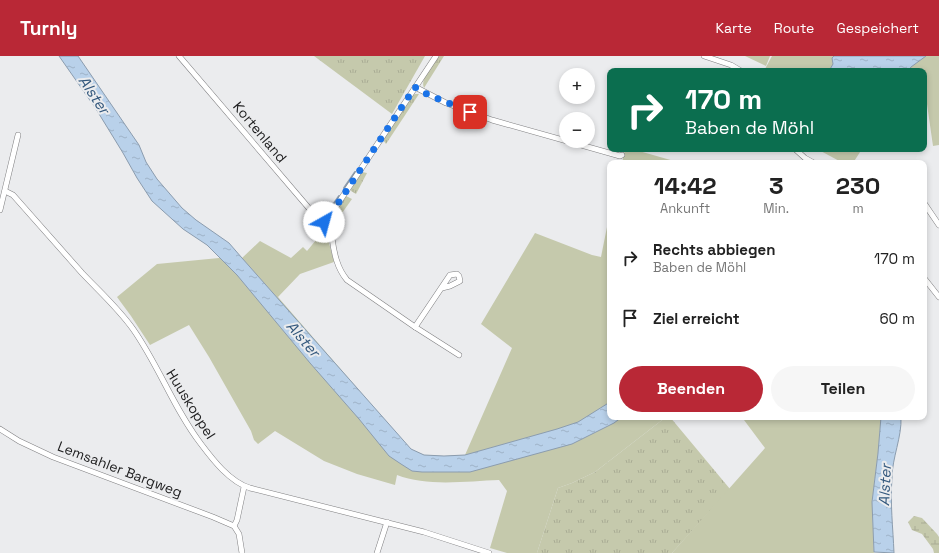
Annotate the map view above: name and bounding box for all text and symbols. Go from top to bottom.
text: Turnly [20,16,78,41]
text: Karte [716,19,752,37]
text: Route [774,19,814,37]
text: Gespeichert [836,19,919,37]
map controls [559,68,595,148]
button: + [559,68,595,104]
water label: Alster [75,72,115,119]
text: 170 m [685,81,762,117]
icon: right [619,84,671,136]
pin [453,95,487,129]
street label: Kortenland [229,98,291,166]
icon: arrive [459,101,481,123]
button: − [559,112,595,148]
text: Baben de Möhl [685,116,814,139]
text: 14:42 [654,170,717,201]
text: 3 [769,170,783,201]
text: 230 [836,170,880,201]
text: Ankunft [660,200,710,217]
text: Min. [763,200,789,217]
text: m [852,200,864,217]
position arrow [303,201,345,243]
text: Rechts abbiegen [653,240,775,259]
icon: right [619,247,641,269]
text: 170 m [874,249,915,268]
text: Baben de Möhl [653,259,746,276]
icon: arrive [619,307,641,329]
text: Ziel erreicht [653,309,740,328]
text: 60 m [879,309,915,328]
water label: Alster [282,317,325,362]
street label: Huuskoppel [162,366,220,442]
button: Beenden [619,366,763,412]
button: Teilen [771,366,915,412]
street label: Lemsahler Bargweg [55,437,185,501]
water label: Alster [874,462,895,506]

